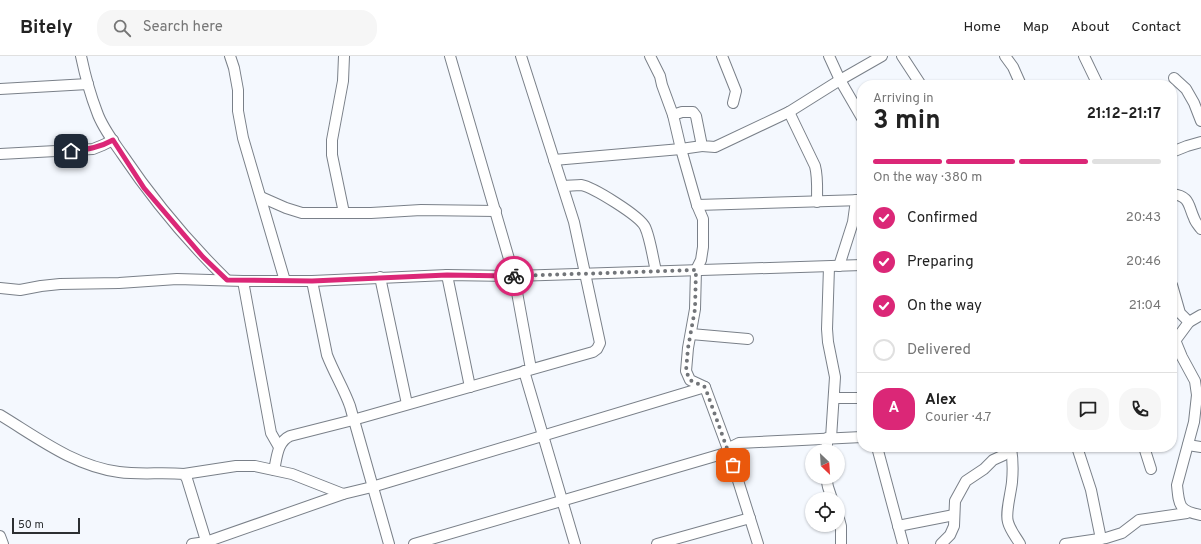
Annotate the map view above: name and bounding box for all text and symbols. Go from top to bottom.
search box [97,10,377,46]
text: Bitely [20,16,73,40]
icon: search [111,17,133,39]
text: Search here [143,18,223,37]
text: Home [964,19,1001,36]
text: Map [1023,19,1049,36]
text: About [1071,19,1110,36]
text: Contact [1132,19,1181,36]
text: Arriving in [873,91,934,107]
text: 3 min [873,105,941,138]
text: 21:12–21:17 [1087,105,1161,124]
pin [54,134,88,168]
icon: home [60,140,82,162]
text: On the way · 380 m [873,170,982,186]
icon: check [873,207,895,229]
text: Confirmed [907,209,978,228]
text: 20:43 [1126,210,1161,226]
icon: check [873,251,895,273]
text: Preparing [907,253,974,272]
text: 20:46 [1126,254,1161,270]
courier [494,256,534,296]
icon: bike [503,265,525,287]
icon: check [873,295,895,317]
text: On the way [907,297,982,316]
text: 21:04 [1129,298,1161,314]
text: Delivered [907,341,971,360]
button: chat [1067,388,1109,430]
button: phone [1119,388,1161,430]
text: Alex [925,391,957,410]
text: A [889,399,899,418]
text: Courier · 4.7 [925,410,991,426]
north arrow [805,444,845,484]
map controls [805,444,845,532]
pin [716,448,750,482]
icon: bag [722,454,744,476]
button: locate [805,492,845,532]
scale bar [12,516,80,535]
text: 50 m [18,518,44,532]

